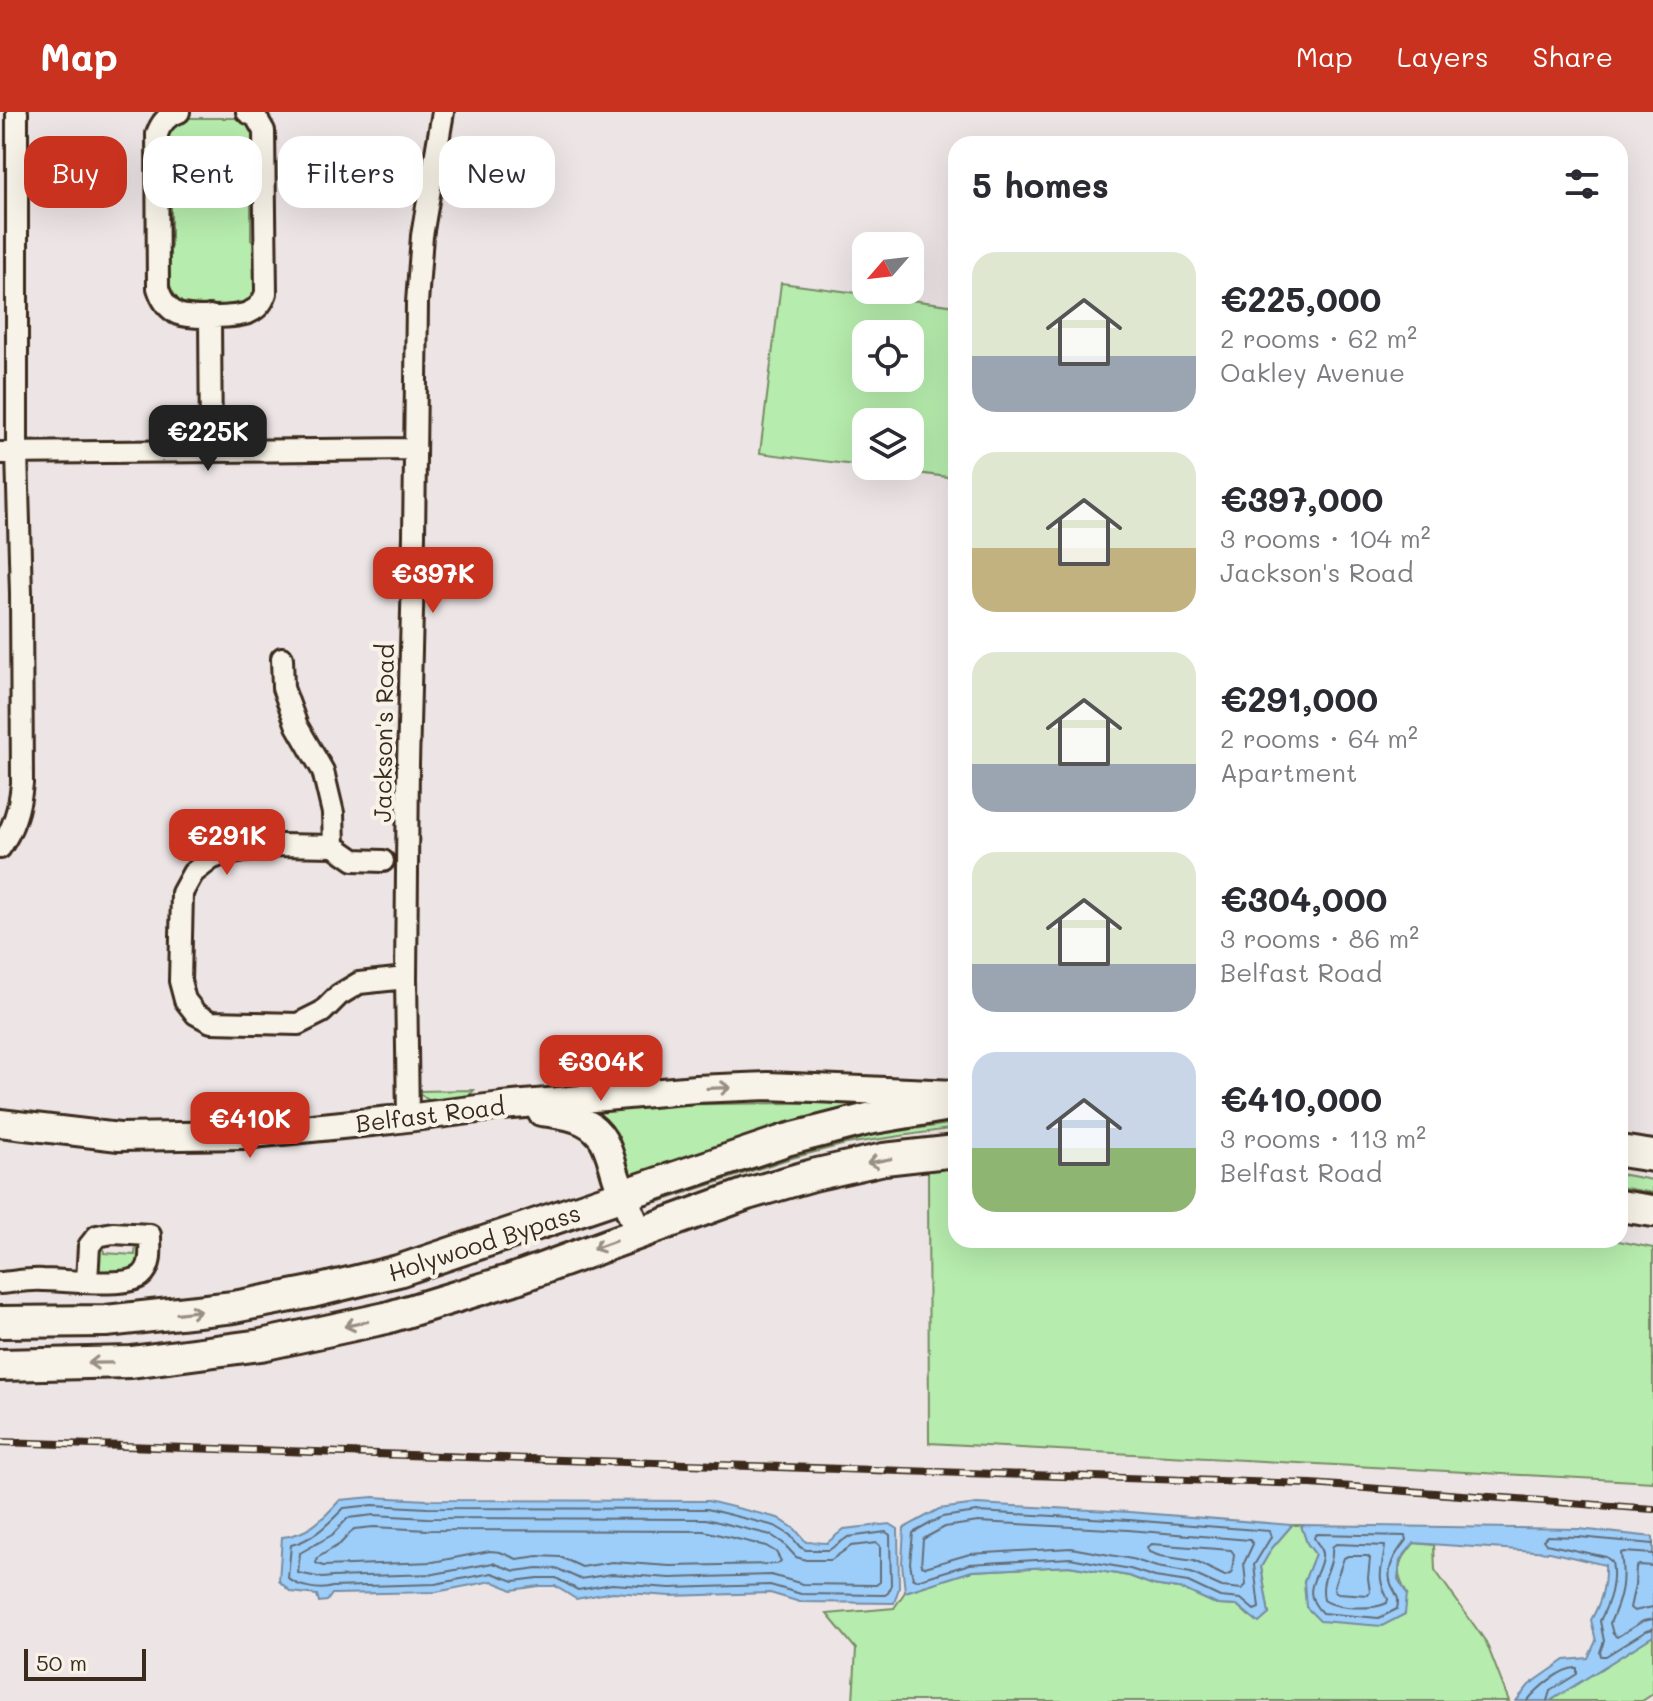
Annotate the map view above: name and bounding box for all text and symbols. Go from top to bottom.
text: Map [40,31,118,81]
text: Map [1296,38,1353,74]
text: Layers [1397,38,1489,74]
text: Share [1533,38,1613,74]
chip: Buy [24,136,127,208]
chip: Rent [143,136,262,208]
chip: Filters [278,136,423,208]
chip: New [439,136,555,208]
text: 5 homes [972,162,1109,207]
icon: filters [1560,162,1604,206]
north arrow [852,232,924,304]
map controls [852,232,924,480]
text: €225,000 [1220,276,1381,321]
icon: home [1036,284,1132,380]
button: locate [852,320,924,392]
text: 2 rooms · 62 m² [1220,321,1417,355]
text: Oakley Avenue [1220,355,1405,389]
pin: €225K [152,405,264,473]
button: layers [852,408,924,480]
text: €225K [167,414,249,448]
text: €397,000 [1220,476,1383,521]
icon: home [1036,484,1132,580]
text: 3 rooms · 104 m² [1220,521,1431,555]
pin: €397K [377,547,489,615]
text: Jackson's Road [1220,555,1414,589]
text: €397K [391,556,475,590]
street label: Jackson's Road [366,643,400,823]
text: €291,000 [1220,676,1378,721]
icon: home [1036,684,1132,780]
text: 2 rooms · 64 m² [1220,721,1418,755]
text: Apartment [1220,755,1357,789]
pin: €291K [171,809,283,877]
text: €291K [187,818,267,852]
text: €304,000 [1220,876,1387,921]
icon: home [1036,884,1132,980]
text: 3 rooms · 86 m² [1220,921,1419,955]
text: Belfast Road [1220,955,1382,989]
pin: €304K [545,1035,657,1103]
text: €304K [558,1044,645,1078]
text: €410,000 [1220,1076,1382,1121]
one-way arrow [705,1081,732,1096]
icon: home [1036,1084,1132,1180]
street label: Belfast Road [354,1089,506,1139]
pin: €410K [194,1092,306,1160]
text: €410K [209,1101,291,1135]
text: 3 rooms · 113 m² [1220,1121,1426,1155]
one-way arrow [866,1154,892,1169]
text: Belfast Road [1220,1155,1382,1189]
street label: Holywood Bypass [384,1196,584,1288]
one-way arrow [592,1239,617,1253]
one-way arrow [176,1304,202,1319]
one-way arrow [344,1317,370,1332]
one-way arrow [87,1355,114,1371]
scale bar [24,1645,146,1681]
text: 50 m [36,1648,87,1677]

